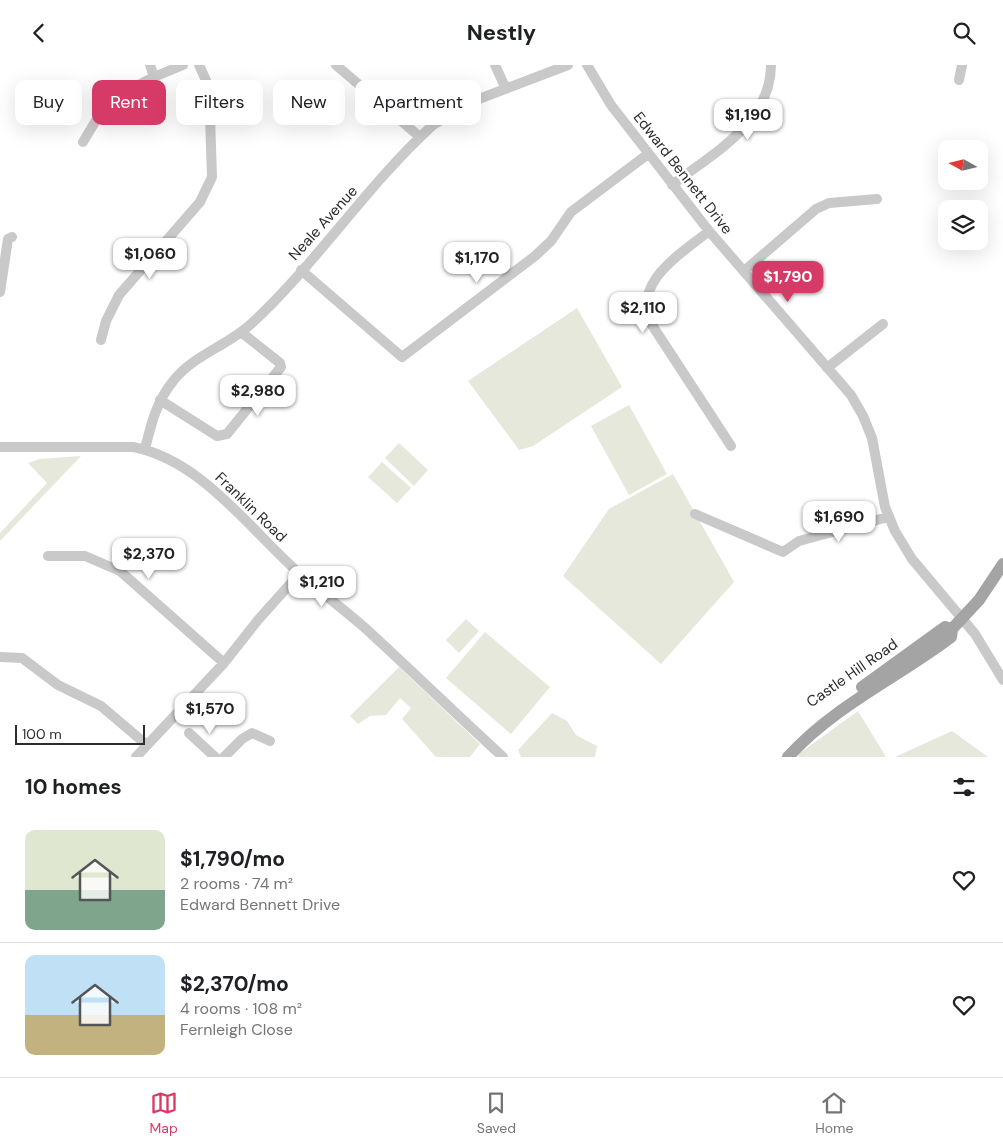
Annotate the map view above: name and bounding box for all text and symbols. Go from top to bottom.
text: Nestly [467,18,536,47]
icon: back [25,19,53,47]
icon: search [950,19,978,47]
chip: Buy [15,80,82,125]
chip: Rent [92,80,166,125]
chip: Filters [176,80,263,125]
chip: New [273,80,345,125]
chip: Apartment [355,80,481,125]
pin: $1,190 [707,99,789,141]
text: $1,190 [725,104,771,125]
street label: Edward Bennett Drive [629,108,737,238]
north arrow [938,140,988,190]
map controls [938,140,988,250]
street label: Neale Avenue [284,181,362,265]
button: layers [938,200,988,250]
pin: $1,060 [109,237,191,280]
pin: $1,170 [436,241,518,284]
text: $1,060 [124,243,176,264]
text: $1,170 [454,247,500,268]
pin: $1,790 [747,261,829,303]
text: $1,790 [763,266,813,287]
pin: $2,110 [602,291,684,334]
text: $2,110 [620,297,666,318]
pin: $2,980 [217,375,299,417]
text: $2,980 [231,380,285,401]
street label: Franklin Road [211,468,291,546]
pin: $1,690 [798,501,880,543]
text: $1,690 [814,506,864,527]
pin: $2,370 [108,537,190,580]
text: $2,370 [123,543,175,564]
pin: $1,210 [281,565,363,608]
text: $1,210 [299,571,345,592]
street label: Castle Hill Road [802,634,902,712]
pin: $1,570 [169,693,251,735]
text: $1,570 [185,698,235,719]
scale bar [15,722,145,745]
text: 100 m [22,725,62,743]
text: 10 homes [25,773,122,801]
icon: filters [950,773,978,801]
text: $1,790/mo [180,845,285,873]
icon: home [65,850,125,910]
icon: heart [950,866,978,894]
text: 2 rooms · 74 m² [180,873,293,894]
text: Edward Bennett Drive [180,894,340,915]
text: $2,370/mo [180,970,289,998]
icon: home [65,975,125,1035]
icon: heart [950,991,978,1019]
text: 4 rooms · 108 m² [180,998,302,1019]
text: Fernleigh Close [180,1019,293,1040]
tab: Map [150,1089,178,1137]
tab: Saved [477,1089,516,1137]
tab: Home [815,1089,853,1137]

